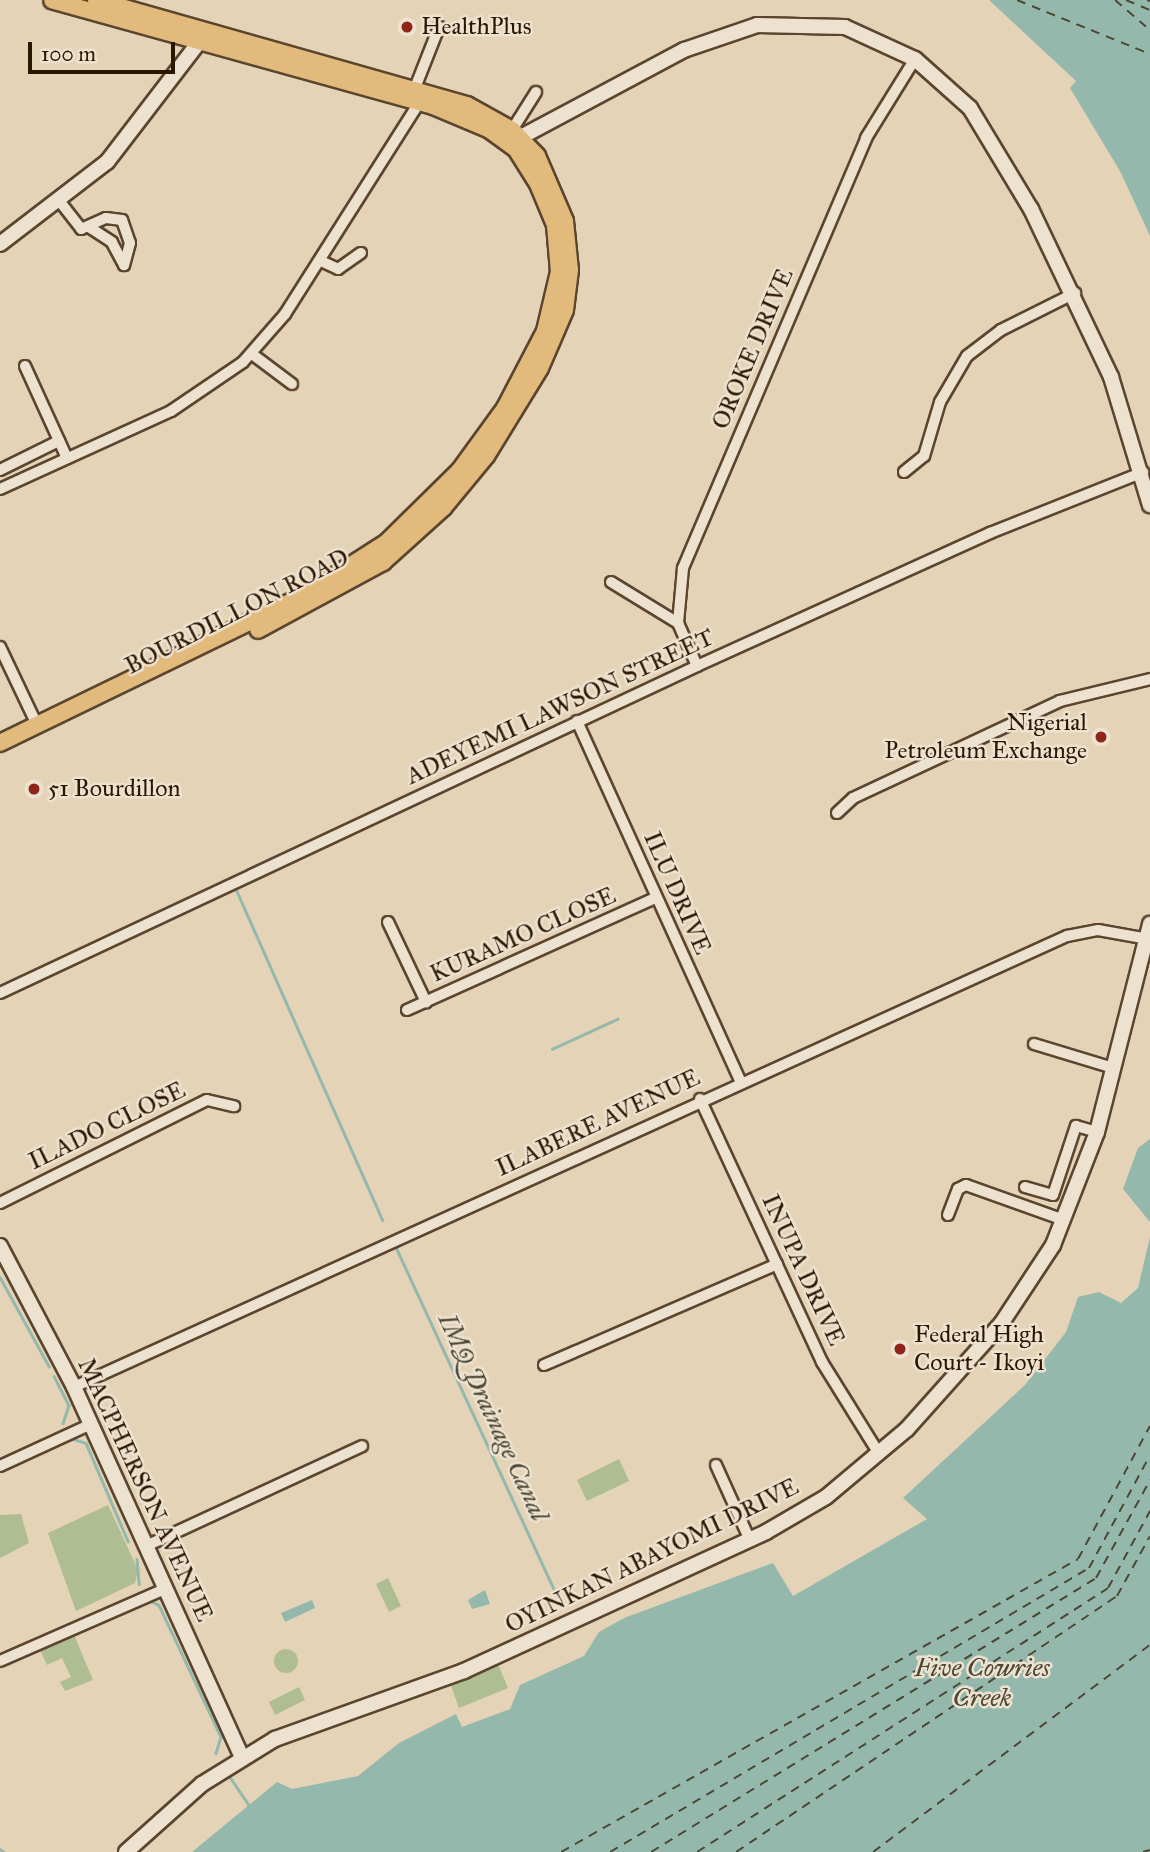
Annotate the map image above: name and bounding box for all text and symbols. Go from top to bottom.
place label: HealthPlus [421,13,532,41]
marker: HealthPlus [399,19,415,35]
scale bar [32,28,178,72]
text: 100 m [41,41,96,67]
street label: OROKE DRIVE [706,264,800,434]
street label: BOURDILLON ROAD [120,543,354,681]
street label: ADEYEMI LAWSON STREET [402,623,718,791]
place label: Nigerial Petroleum Exchange [884,709,1087,765]
marker: Nigerial Petroleum Exchange [1093,729,1109,745]
place label: 51 Bourdillon [48,775,180,803]
marker: 51 Bourdillon [26,781,42,797]
street label: ILU DRIVE [637,827,717,959]
street label: KURAMO CLOSE [426,881,620,989]
street label: ILABERE AVENUE [491,1063,705,1183]
street label: ILADO CLOSE [24,1076,190,1176]
street label: INUPA DRIVE [755,1190,851,1350]
water label: IMQ Drainage Canal [431,1308,555,1526]
place label: Federal High Court - Ikoyi [914,1321,1044,1377]
marker: Federal High Court - Ikoyi [892,1341,908,1357]
street label: MACPHERSON AVENUE [71,1354,219,1626]
street label: OYINKAN ABAYOMI DRIVE [501,1472,803,1640]
water label: Five Cowries Creek [914,1652,1050,1714]

